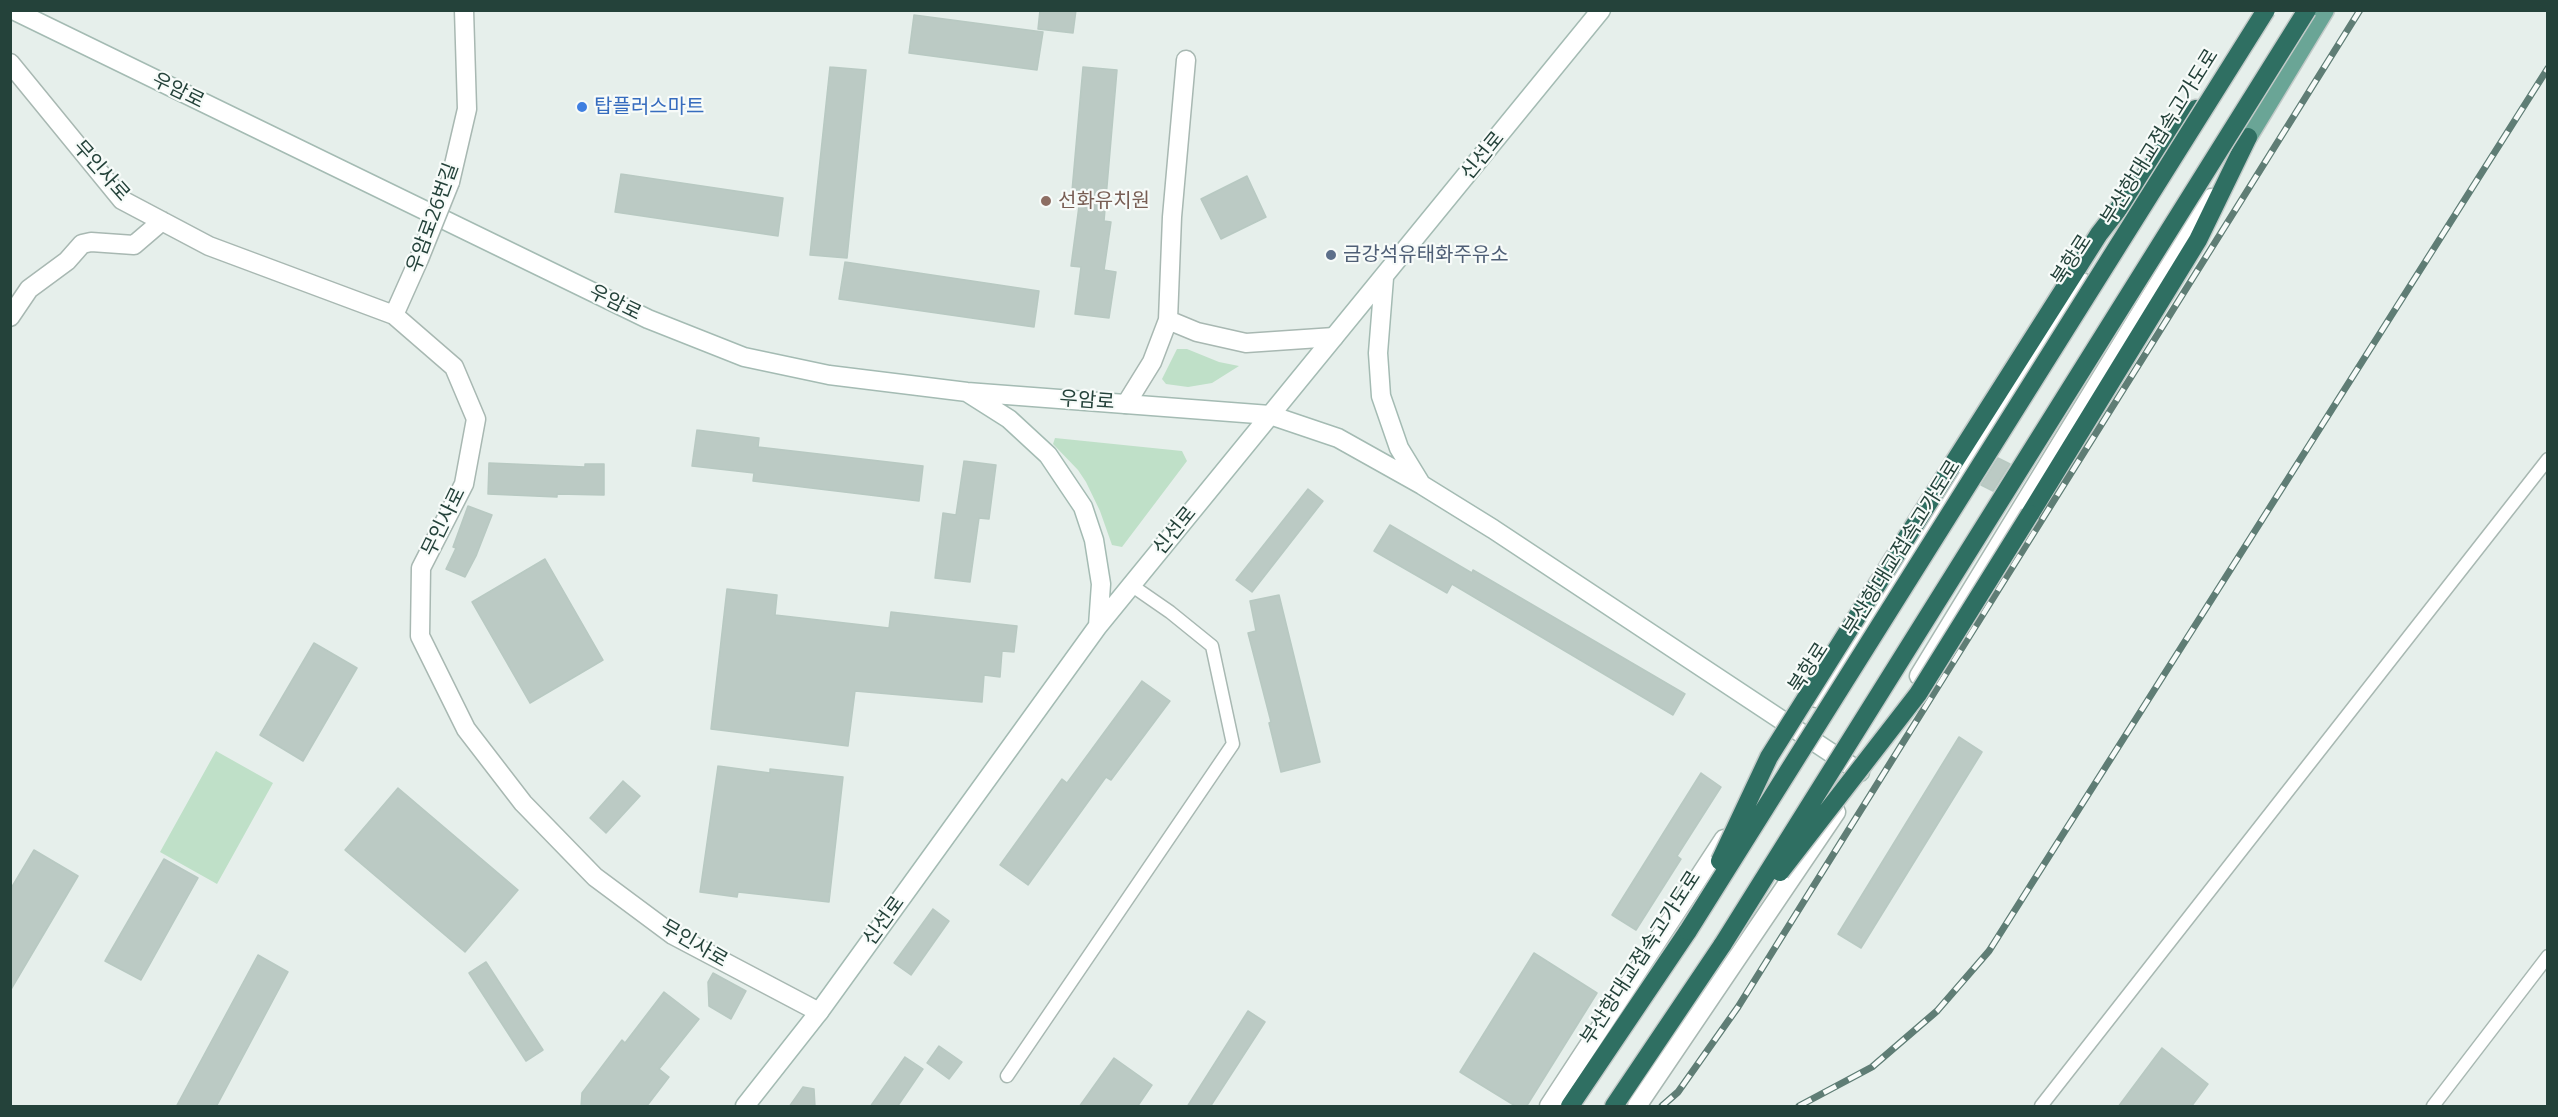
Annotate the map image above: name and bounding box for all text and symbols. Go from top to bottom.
street label: 부산항대교접속고가도로 [2096,45,2224,229]
street label: 우암로 [148,68,208,114]
place label: 탑플러스마트 [594,95,704,119]
marker: 탑플러스마트 [575,100,589,114]
street label: 신선로 [1456,127,1510,185]
street label: 무인사로 [67,136,135,206]
street label: 우암로26번길 [402,160,464,276]
place label: 선화유치원 [1058,189,1150,213]
marker: 선화유치원 [1039,194,1053,208]
street label: 북항로 [2047,230,2097,290]
place label: 금강석유태화주유소 [1343,243,1509,267]
marker: 금강석유태화주유소 [1324,248,1338,262]
street label: 우암로 [585,280,645,326]
street label: 우암로 [1059,387,1115,415]
street label: 부산항대교접속고가도로 [1838,456,1966,640]
street label: 무인사로 [417,484,471,560]
street label: 신선로 [1148,502,1202,560]
street label: 북항로 [1784,638,1834,698]
street label: 부산항대교접속고가도로 [1576,867,1706,1049]
street label: 신선로 [858,892,910,950]
street label: 무인사로 [656,915,732,973]

